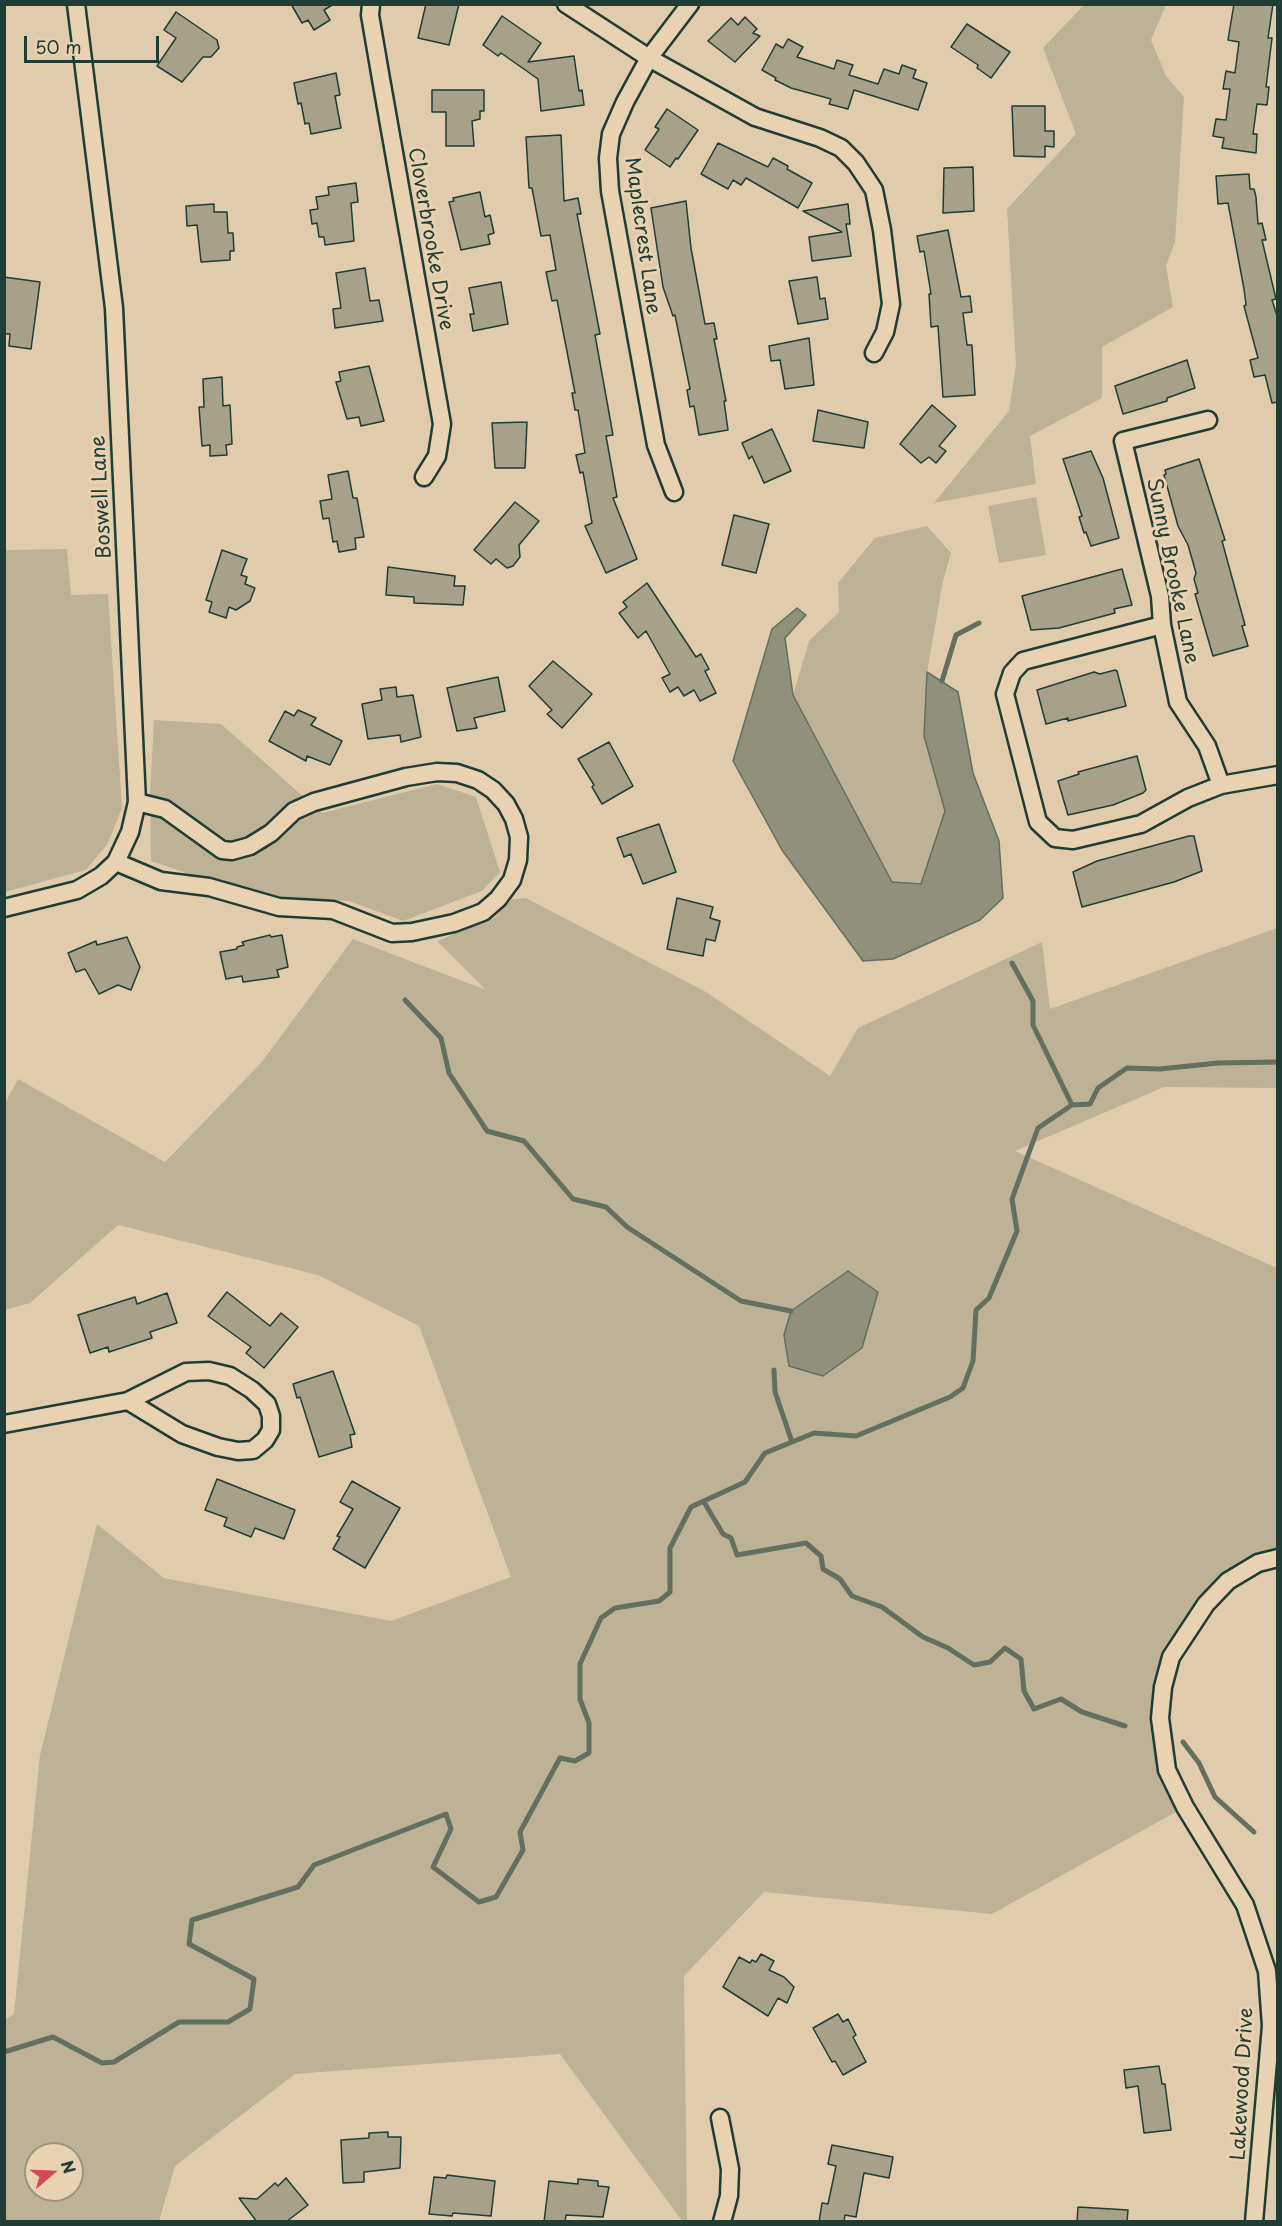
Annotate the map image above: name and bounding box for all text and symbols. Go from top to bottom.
scale bar [27,24,162,62]
text: 50 m [35,33,82,60]
street label: Cloverbrooke Drive [402,146,458,332]
street label: Maplecrest Lane [619,156,665,316]
street label: Boswell Lane [87,435,117,559]
street label: Sunny Brooke Lane [1141,476,1203,666]
street label: Lakewood Drive [1227,2007,1259,2161]
north arrow [24,2142,84,2202]
text: N [56,2157,83,2177]

